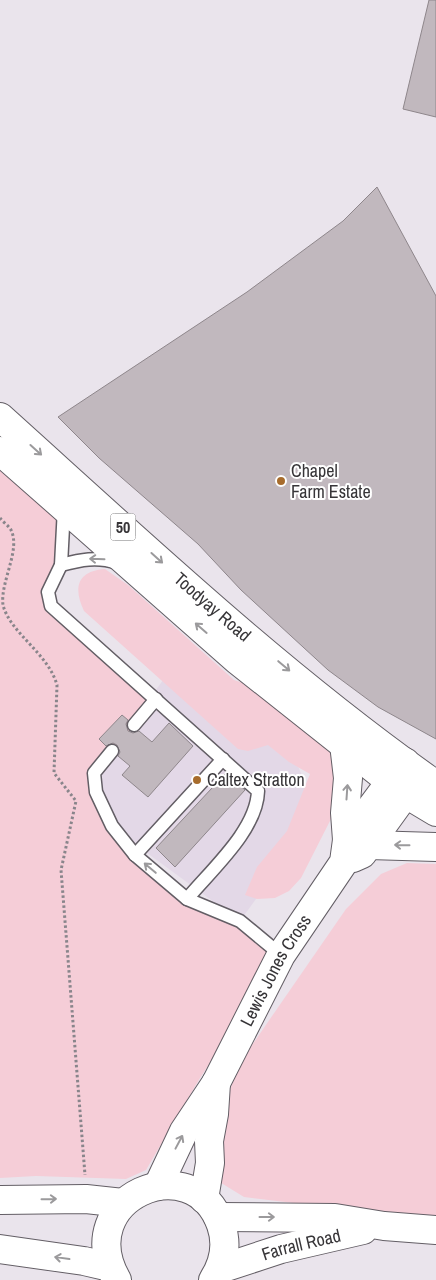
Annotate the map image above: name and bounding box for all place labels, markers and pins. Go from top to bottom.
place label: Chapel Farm Estate [291,458,371,504]
marker: Chapel Farm Estate [275,475,287,487]
place label: Caltex Stratton [207,767,305,792]
marker: Caltex Stratton [191,774,203,786]

